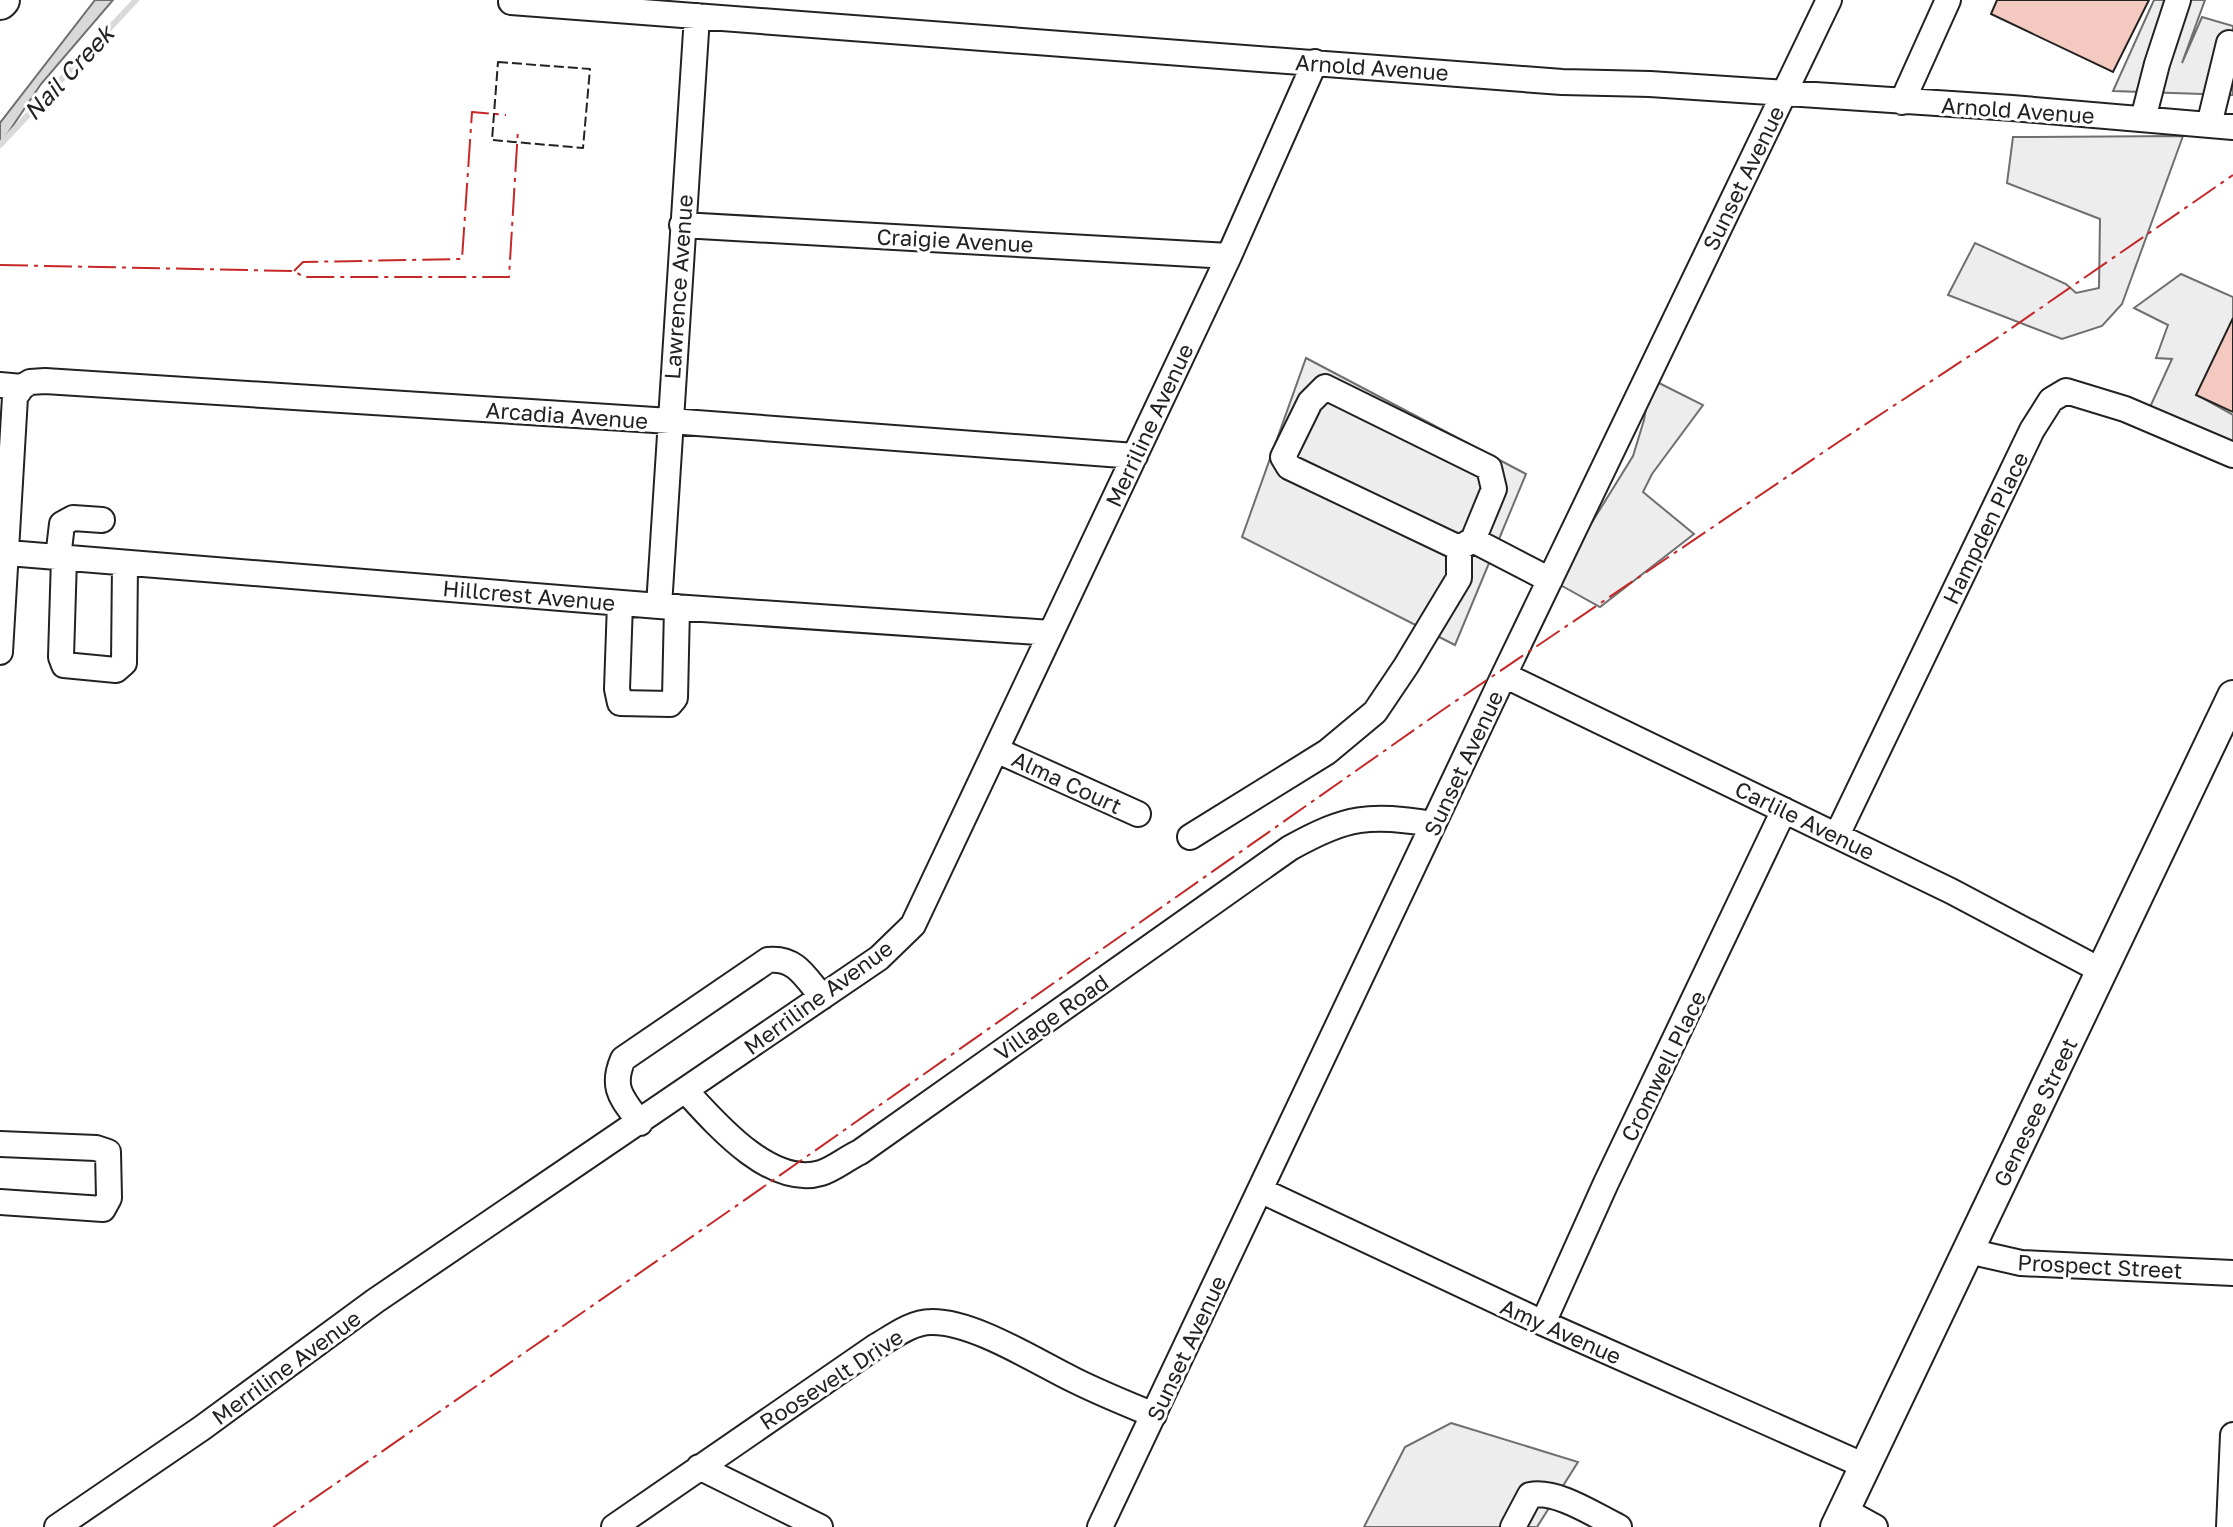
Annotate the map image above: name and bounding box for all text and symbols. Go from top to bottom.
water label: Nail Creek [17,17,121,125]
street label: Arnold Avenue [1294,48,1450,86]
street label: Arnold Avenue [1940,91,2096,129]
street label: Sunset Avenue [1696,101,1790,255]
street label: Lawrence Avenue [658,194,698,380]
street label: Craigie Avenue [876,222,1034,258]
street label: Merriline Avenue [1099,339,1199,511]
street label: Arcadia Avenue [485,396,649,434]
street label: Hampden Place [1936,447,2034,609]
street label: Hillcrest Avenue [442,574,616,616]
street label: Sunset Avenue [1418,686,1508,840]
street label: Alma Court [1008,745,1126,819]
street label: Carlile Avenue [1731,775,1879,865]
street label: Merriline Avenue [738,934,898,1060]
street label: Village Road [989,968,1113,1066]
street label: Cromwell Place [1615,986,1711,1146]
street label: Genesee Street [1987,1033,2083,1191]
street label: Prospect Street [2017,1248,2183,1284]
street label: Sunset Avenue [1141,1271,1231,1425]
street label: Amy Avenue [1496,1292,1626,1370]
street label: Merriline Avenue [206,1304,366,1430]
street label: Roosevelt Drive [754,1323,908,1435]

